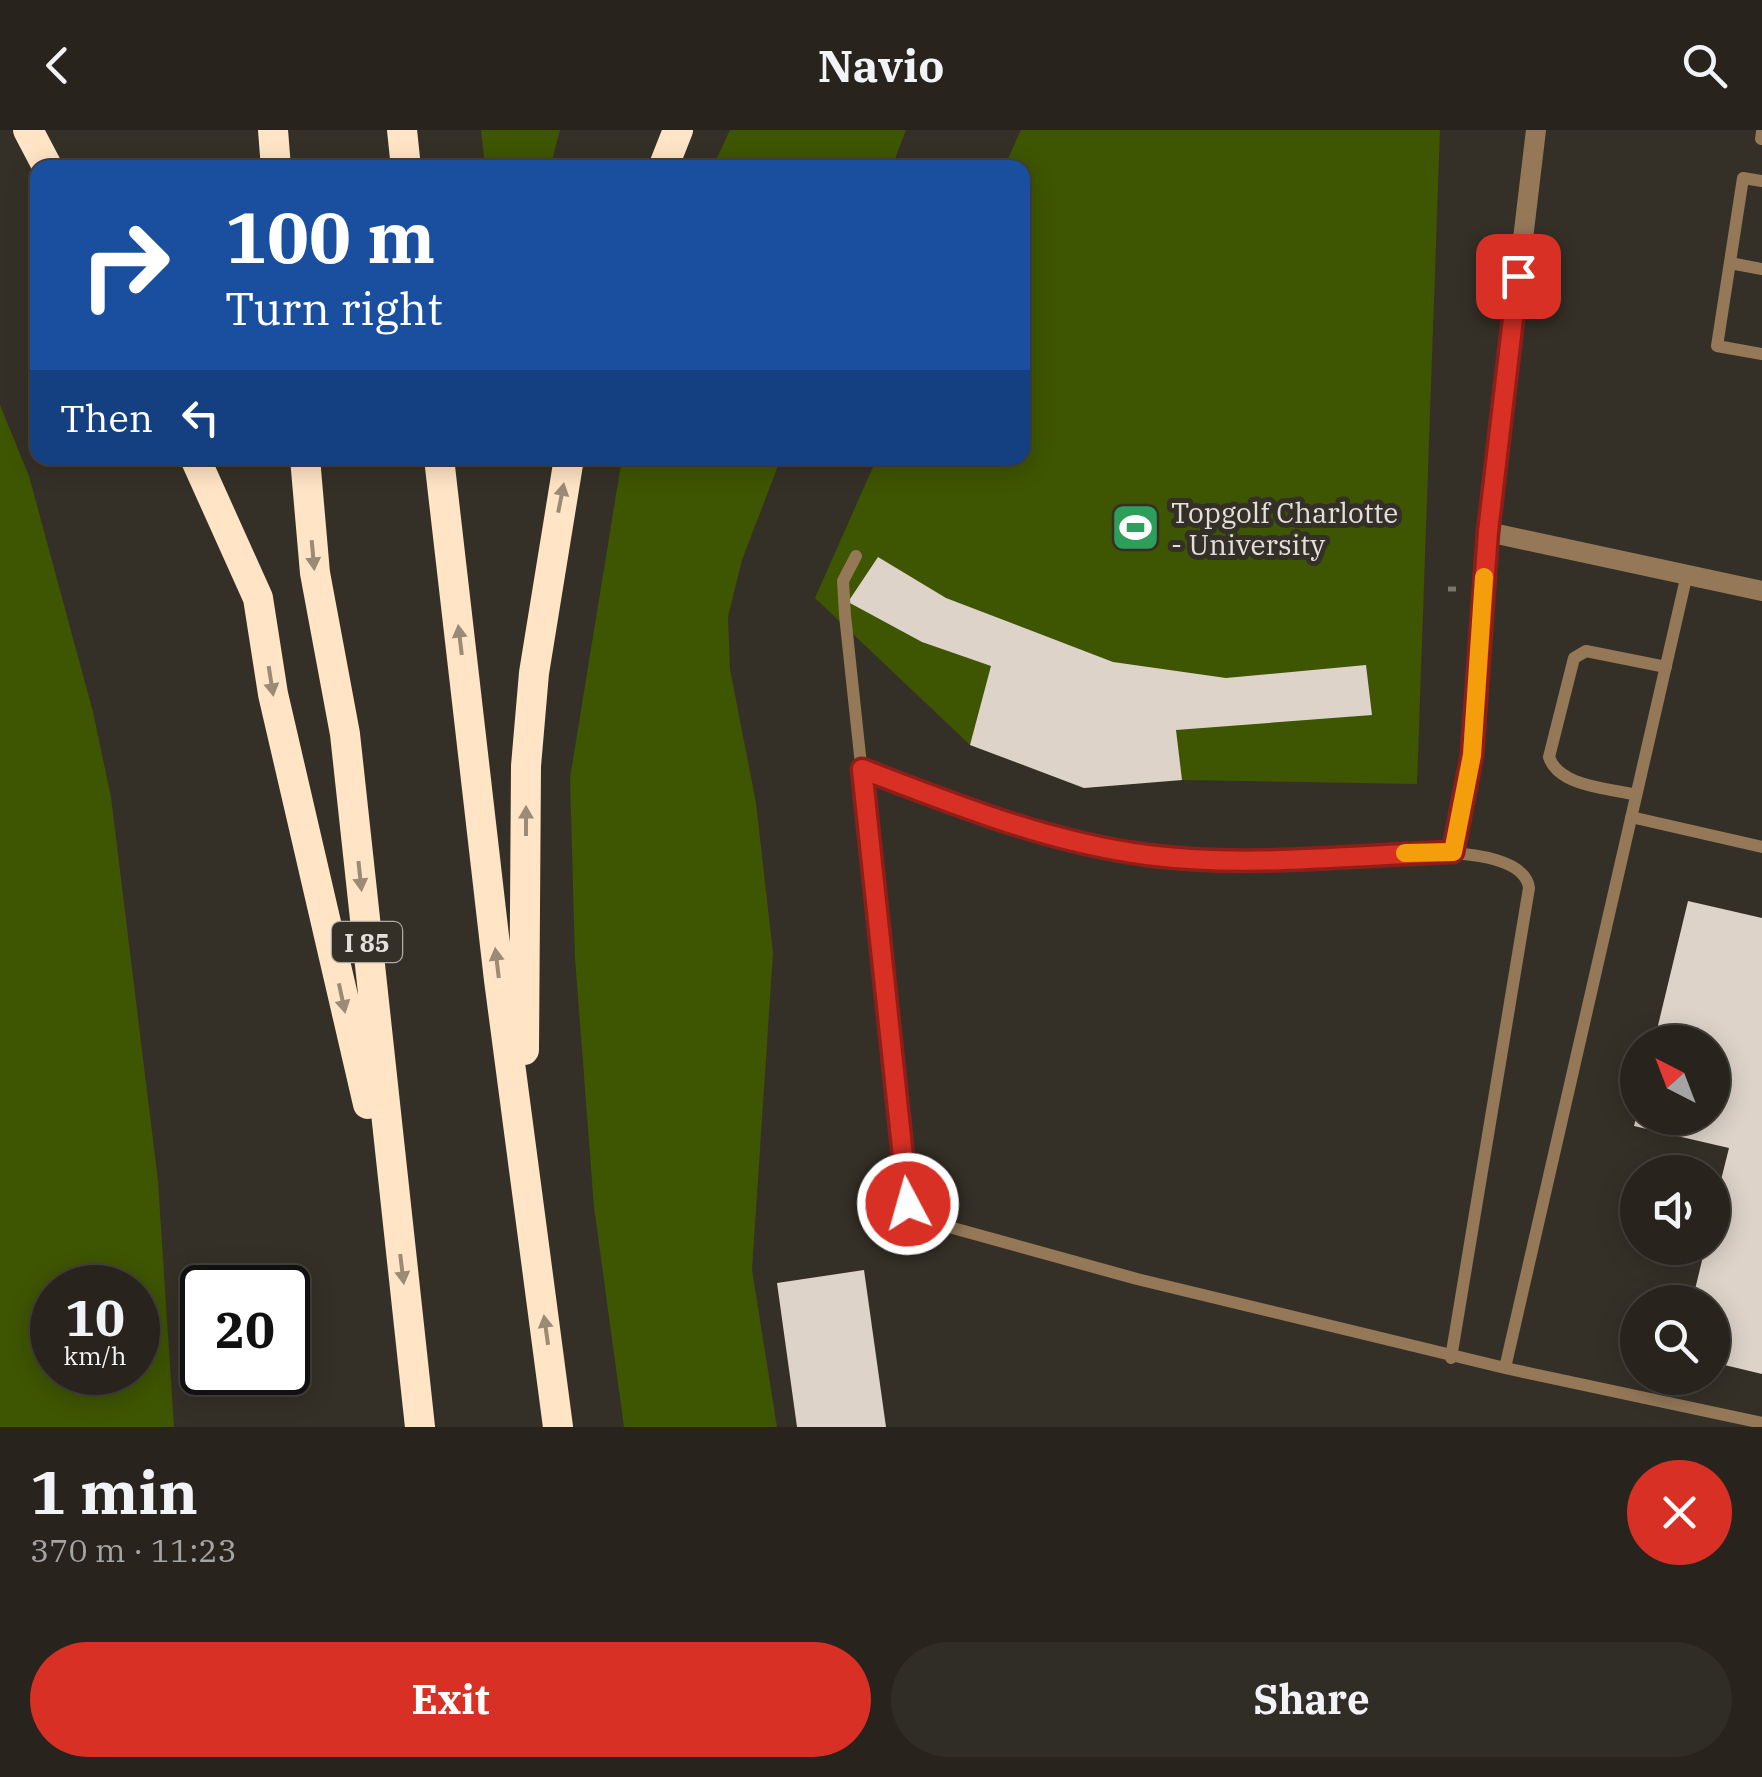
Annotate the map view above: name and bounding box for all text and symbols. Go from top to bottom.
text: Navio [818,36,944,94]
icon: back [30,38,85,93]
icon: search [1677,38,1732,93]
text: 100 m [225,191,435,282]
icon: right [60,200,190,330]
pin [1476,234,1561,319]
icon: arrive [1491,249,1546,304]
text: Turn right [225,279,443,337]
icon: left [173,390,228,445]
text: Then [60,393,153,442]
one-way arrow [553,483,569,514]
place label: Topgolf Charlotte - University [1171,494,1398,563]
sports icon: Topgolf Charlotte - University [1110,502,1162,554]
one-way arrow [306,539,322,571]
one-way arrow [452,623,468,655]
one-way arrow [264,665,280,697]
one-way arrow [518,804,534,836]
one-way arrow [352,861,368,892]
road number: I 85 [332,922,402,962]
one-way arrow [489,946,505,978]
one-way arrow [335,983,350,1014]
north arrow [1620,1025,1730,1135]
map controls [1620,1025,1730,1395]
position arrow [856,1152,960,1256]
button: sound [1620,1155,1730,1265]
one-way arrow [394,1253,410,1285]
speed limit sign: 20 [180,1265,310,1395]
text: 10 [65,1285,125,1350]
button: search [1620,1285,1730,1395]
one-way arrow [537,1314,553,1346]
text: km/h [63,1339,127,1372]
text: 1 min [30,1452,198,1531]
button: close [1627,1460,1732,1565]
text: 370 m · 11:23 [30,1529,237,1571]
button: Exit [30,1642,871,1757]
button: Share [891,1642,1732,1757]

